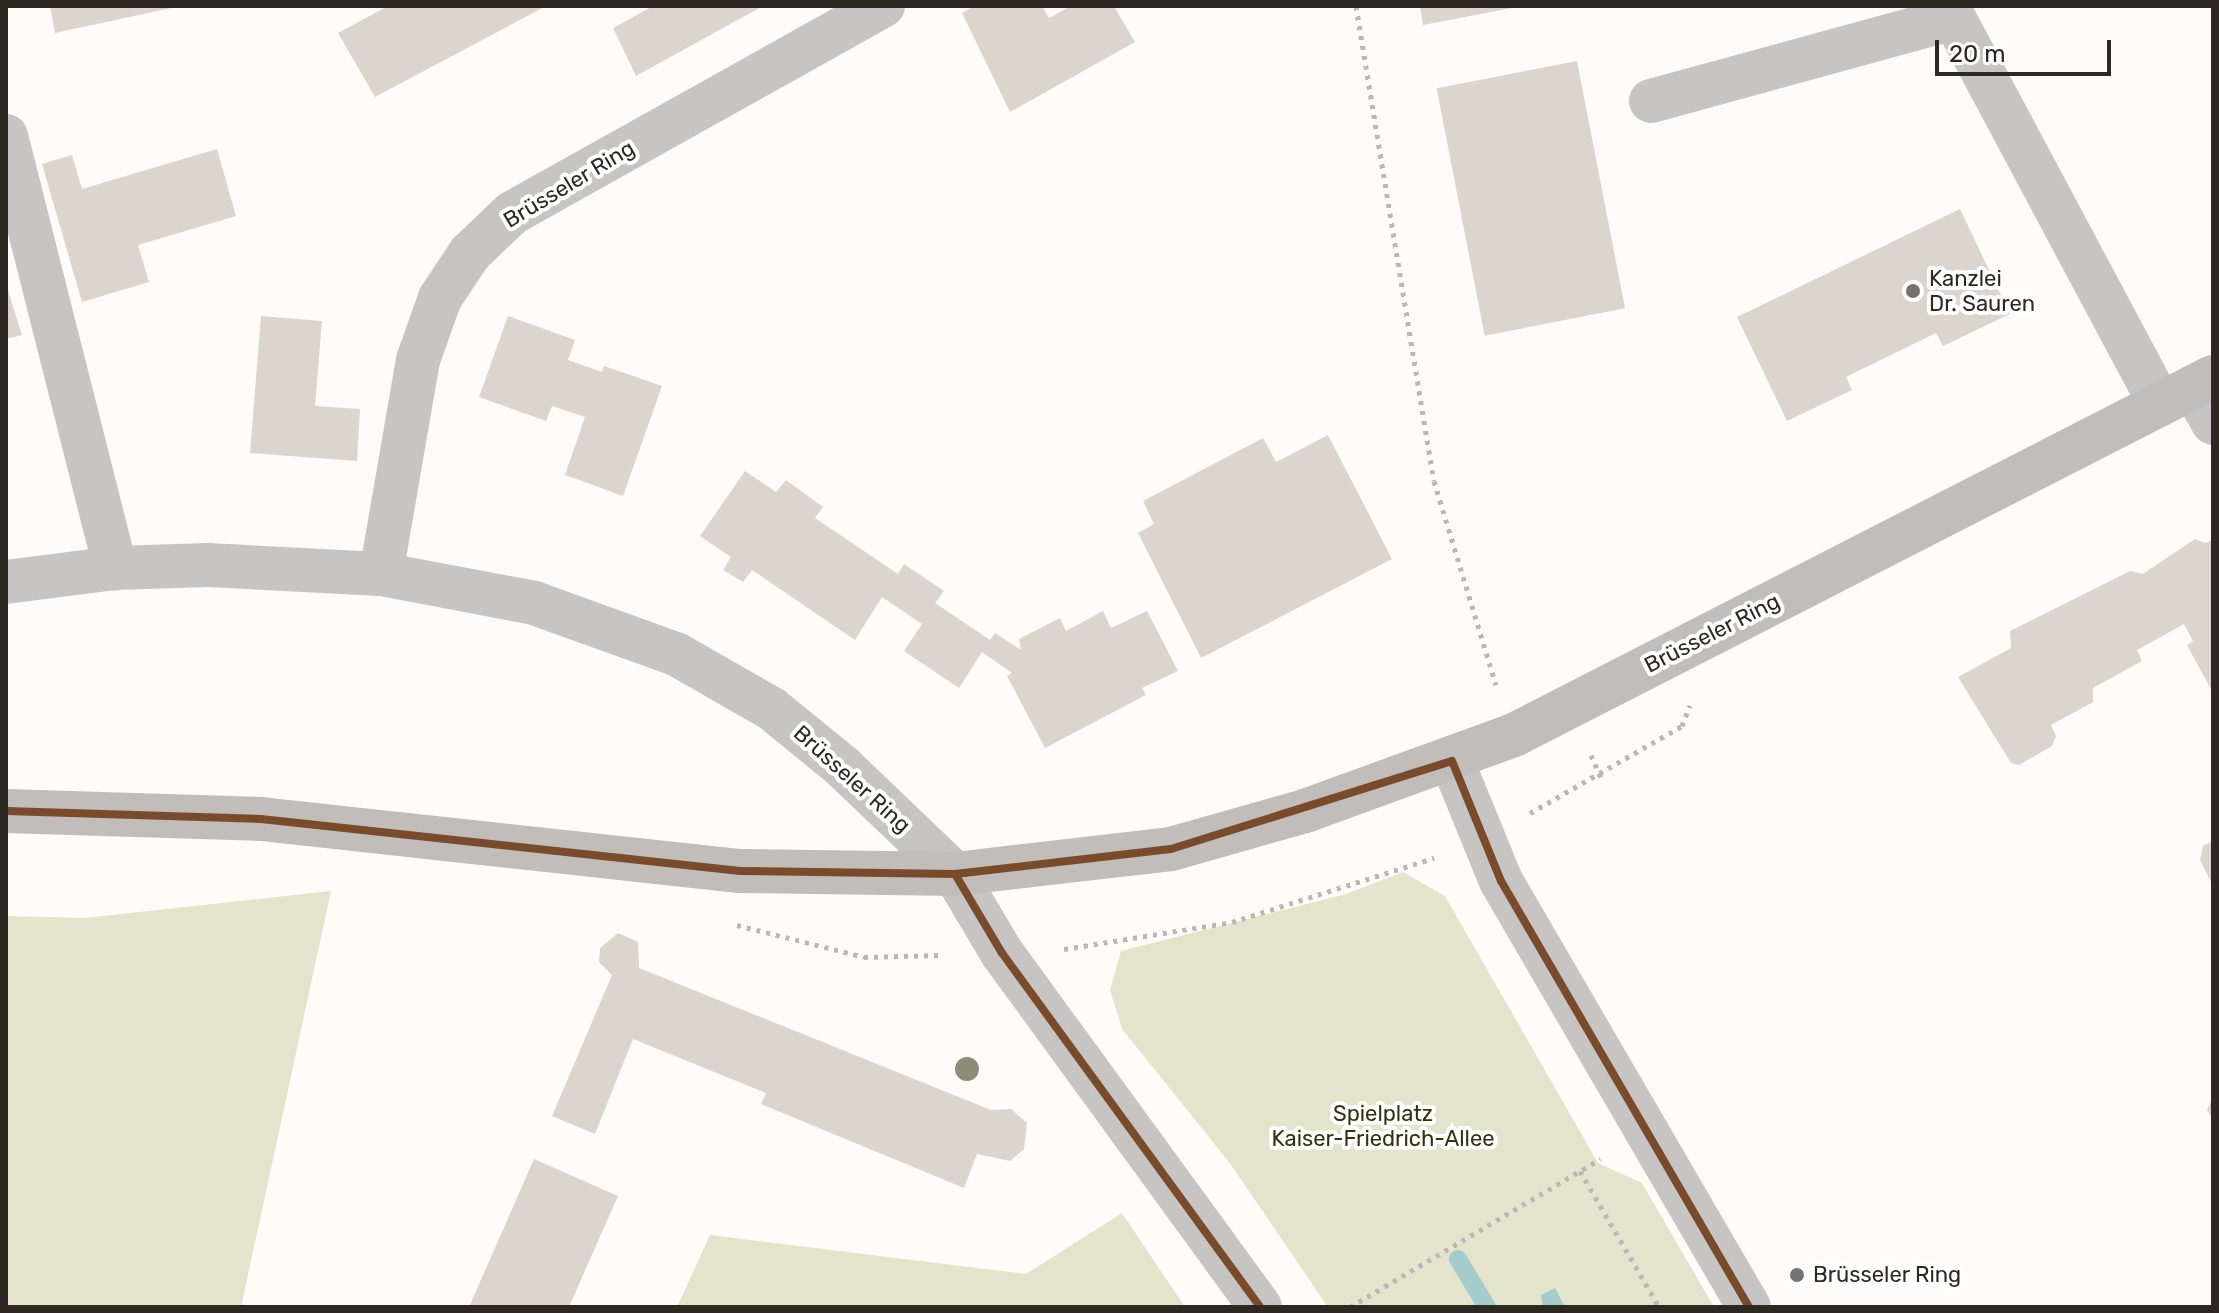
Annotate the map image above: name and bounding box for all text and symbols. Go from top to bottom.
scale bar [1939,24,2115,74]
text: 20 m [1949,40,2006,68]
street label: Brüsseler Ring [498,134,640,234]
place label: Kanzlei Dr. Sauren [1929,265,2035,316]
marker: Kanzlei Dr. Sauren [1904,282,1922,300]
street label: Brüsseler Ring [1640,587,1784,679]
street label: Brüsseler Ring [788,719,916,839]
park label: Spielplatz Kaiser-Friedrich-Allee [1271,1100,1495,1152]
place label: Brüsseler Ring [1813,1262,1962,1288]
marker: Brüsseler Ring [1788,1266,1806,1284]

